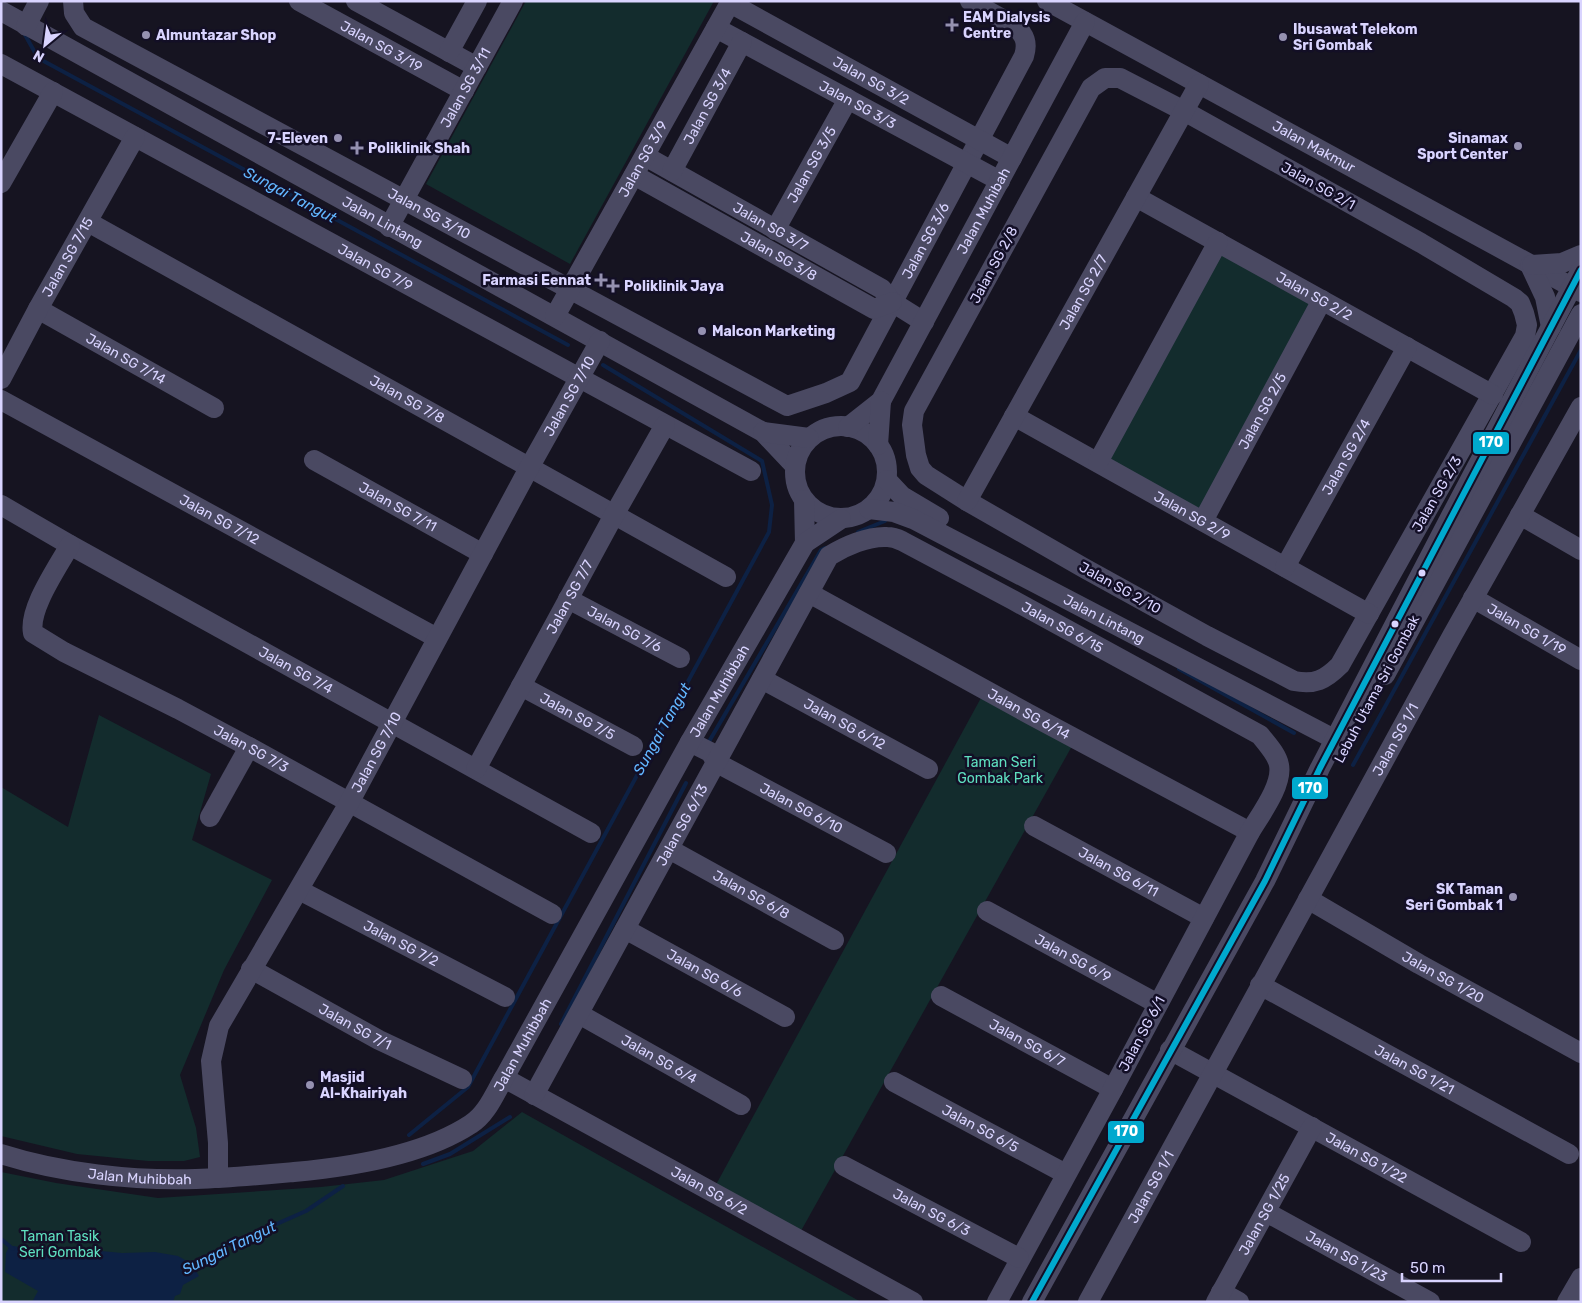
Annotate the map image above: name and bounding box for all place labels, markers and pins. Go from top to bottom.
place label: EAM Dialysis Centre [963,9,1051,42]
marker: EAM Dialysis Centre [945,18,959,32]
place label: Ibusawat Telekom Sri Gombak [1293,21,1418,54]
place label: Almuntazar Shop [156,27,277,44]
marker: Almuntazar Shop [140,29,152,41]
marker: Ibusawat Telekom Sri Gombak [1277,31,1289,43]
place label: 7-Eleven [267,130,328,147]
place label: Sinamax Sport Center [1417,130,1509,163]
marker: 7-Eleven [332,132,344,144]
place label: Poliklinik Shah [368,140,470,157]
marker: Sinamax Sport Center [1512,140,1524,152]
marker: Poliklinik Shah [350,141,364,155]
place label: Farmasi Eennat [482,272,591,289]
marker: Farmasi Eennat [595,274,607,286]
place label: Poliklinik Jaya [624,278,724,295]
marker: Poliklinik Jaya [606,279,620,293]
place label: Malcon Marketing [712,323,836,340]
marker: Malcon Marketing [696,325,708,337]
unlabelled marker [1417,568,1427,578]
unlabelled marker [1390,619,1400,629]
place label: SK Taman Seri Gombak 1 [1405,881,1503,914]
marker: SK Taman Seri Gombak 1 [1507,891,1519,903]
place label: Masjid Al-Khairiyah [320,1069,407,1102]
marker: Masjid Al-Khairiyah [304,1079,316,1091]

